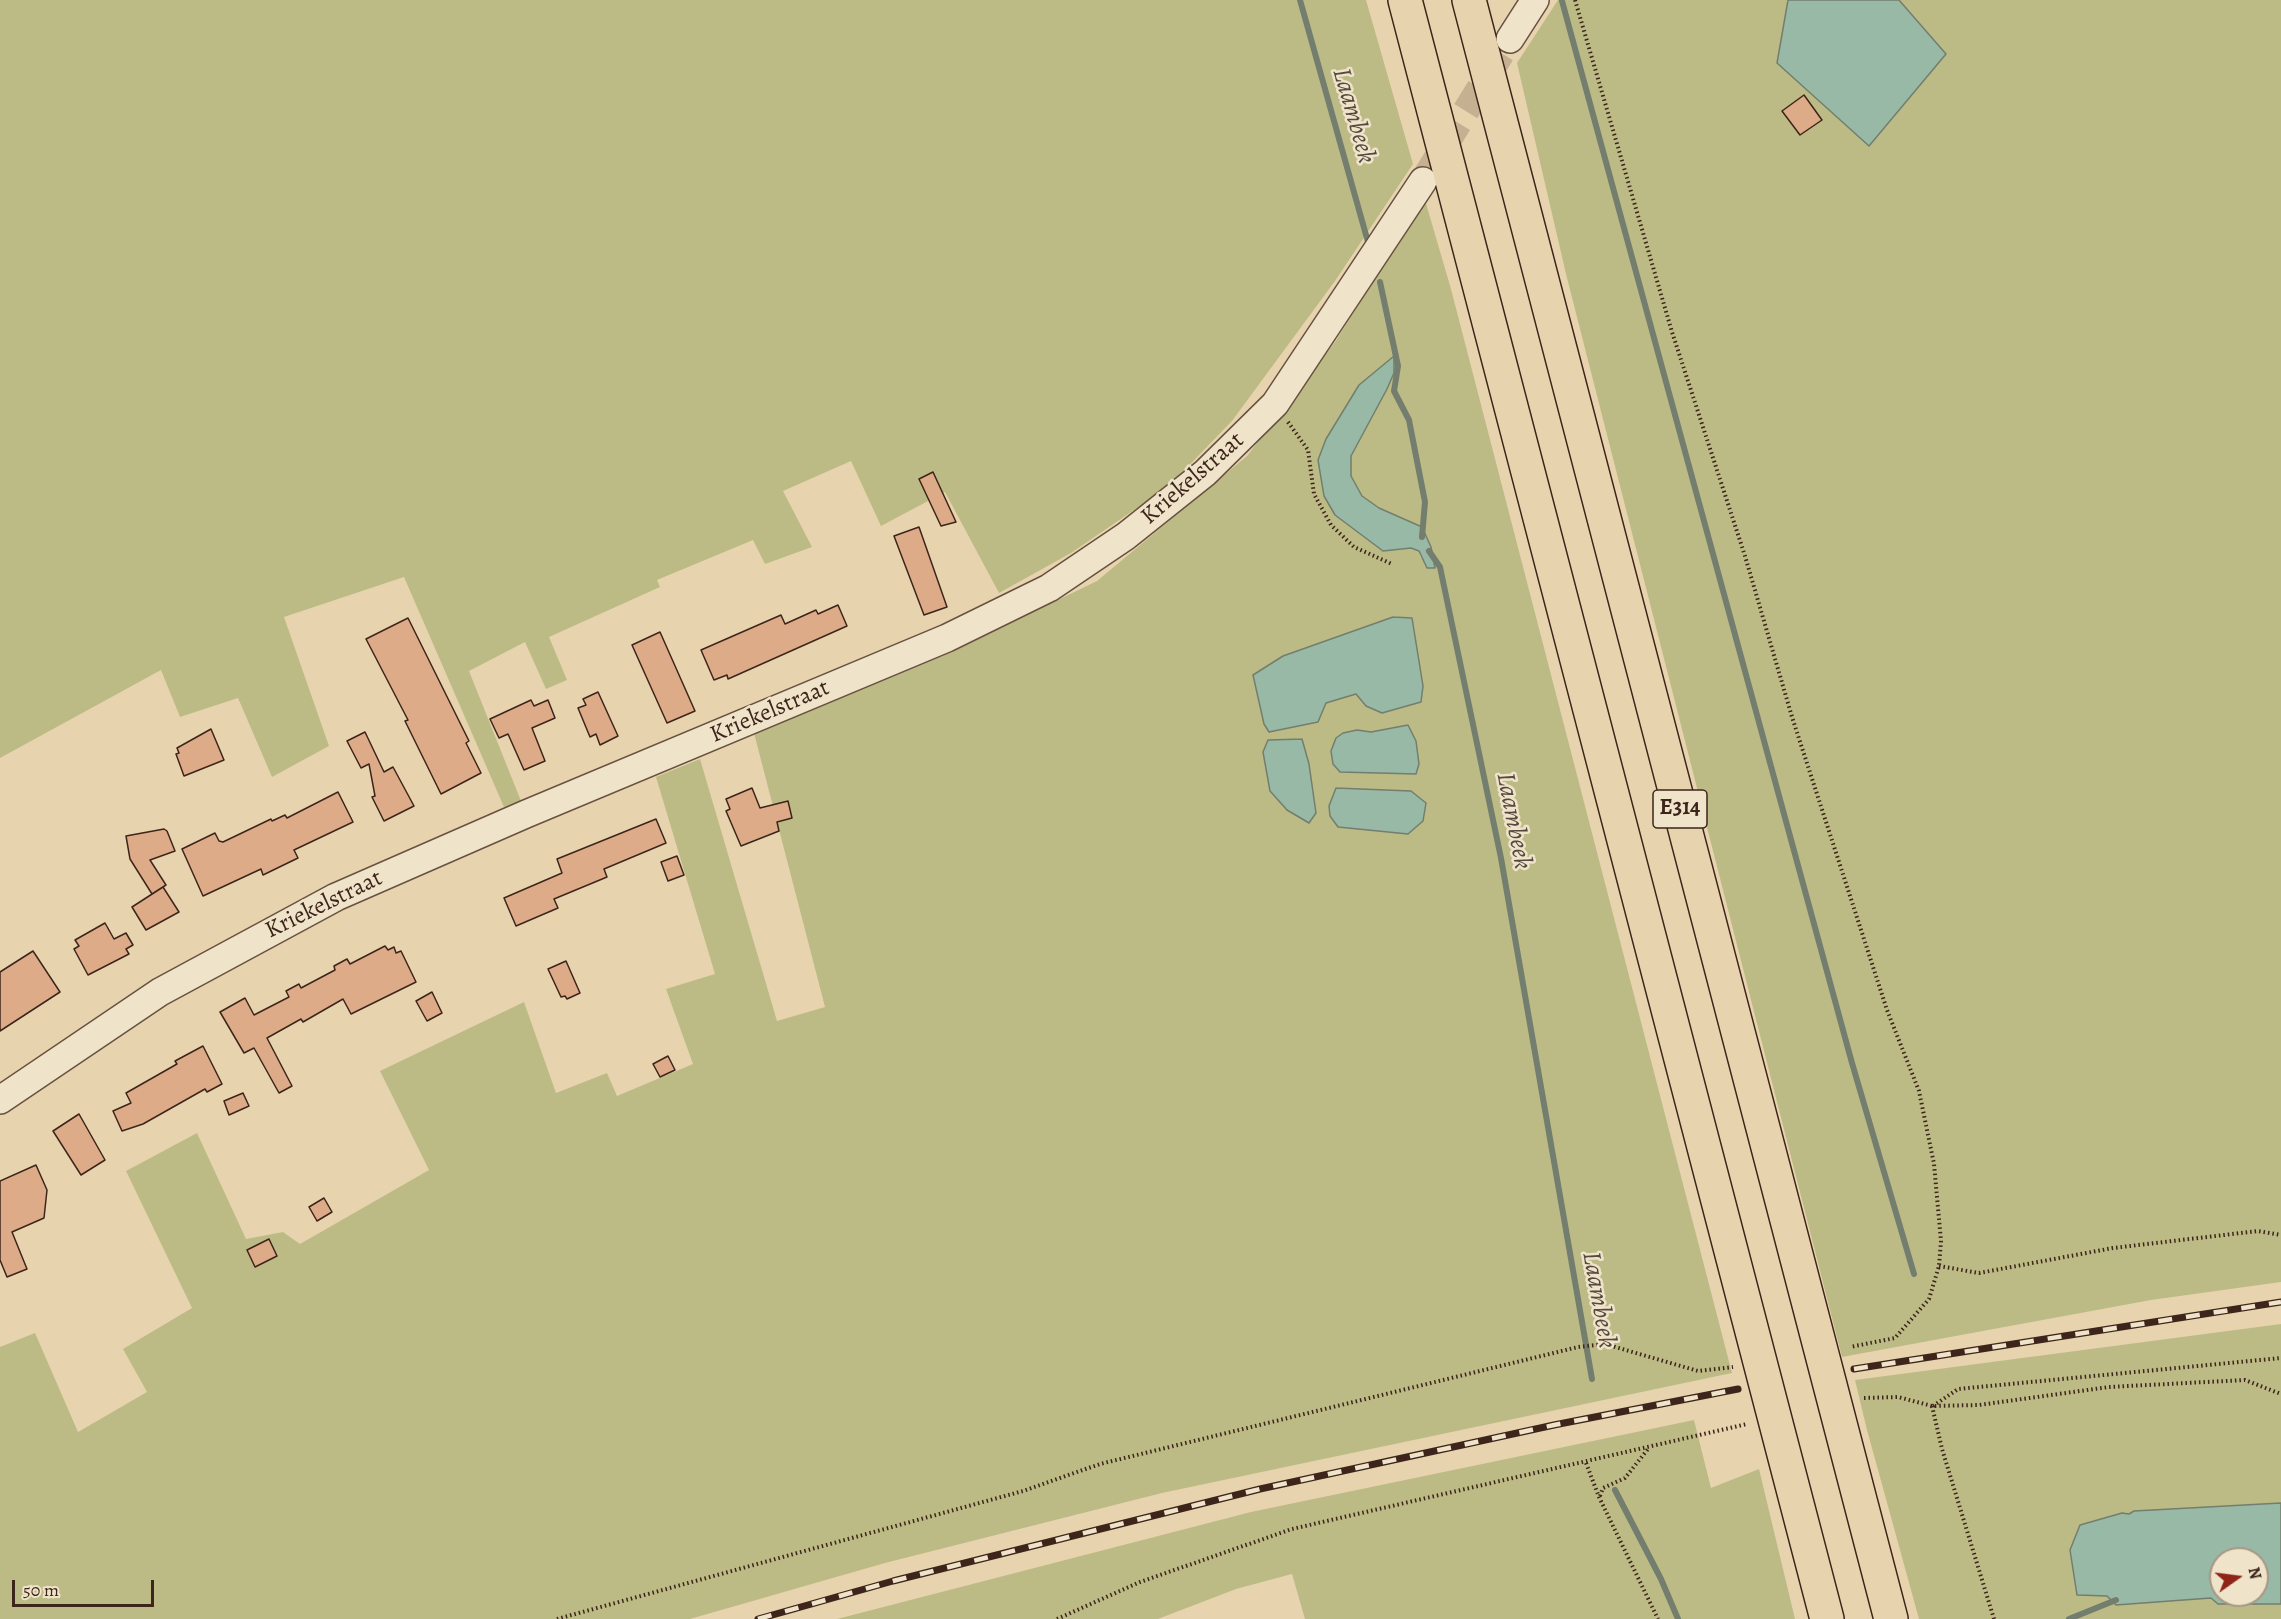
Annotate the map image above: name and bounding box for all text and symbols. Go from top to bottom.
water label: Laambeek [1325,65,1381,167]
street label: Kriekelstraat [1136,427,1250,531]
street label: Kriekelstraat [706,674,834,750]
water label: Laambeek [1488,770,1538,872]
road number: E314 [1653,790,1707,828]
street label: Kriekelstraat [261,864,387,946]
water label: Laambeek [1574,1249,1622,1351]
north arrow [2209,1547,2269,1607]
text: N [2242,1565,2267,1581]
scale bar [15,1568,158,1606]
text: 50 m [23,1578,59,1602]

